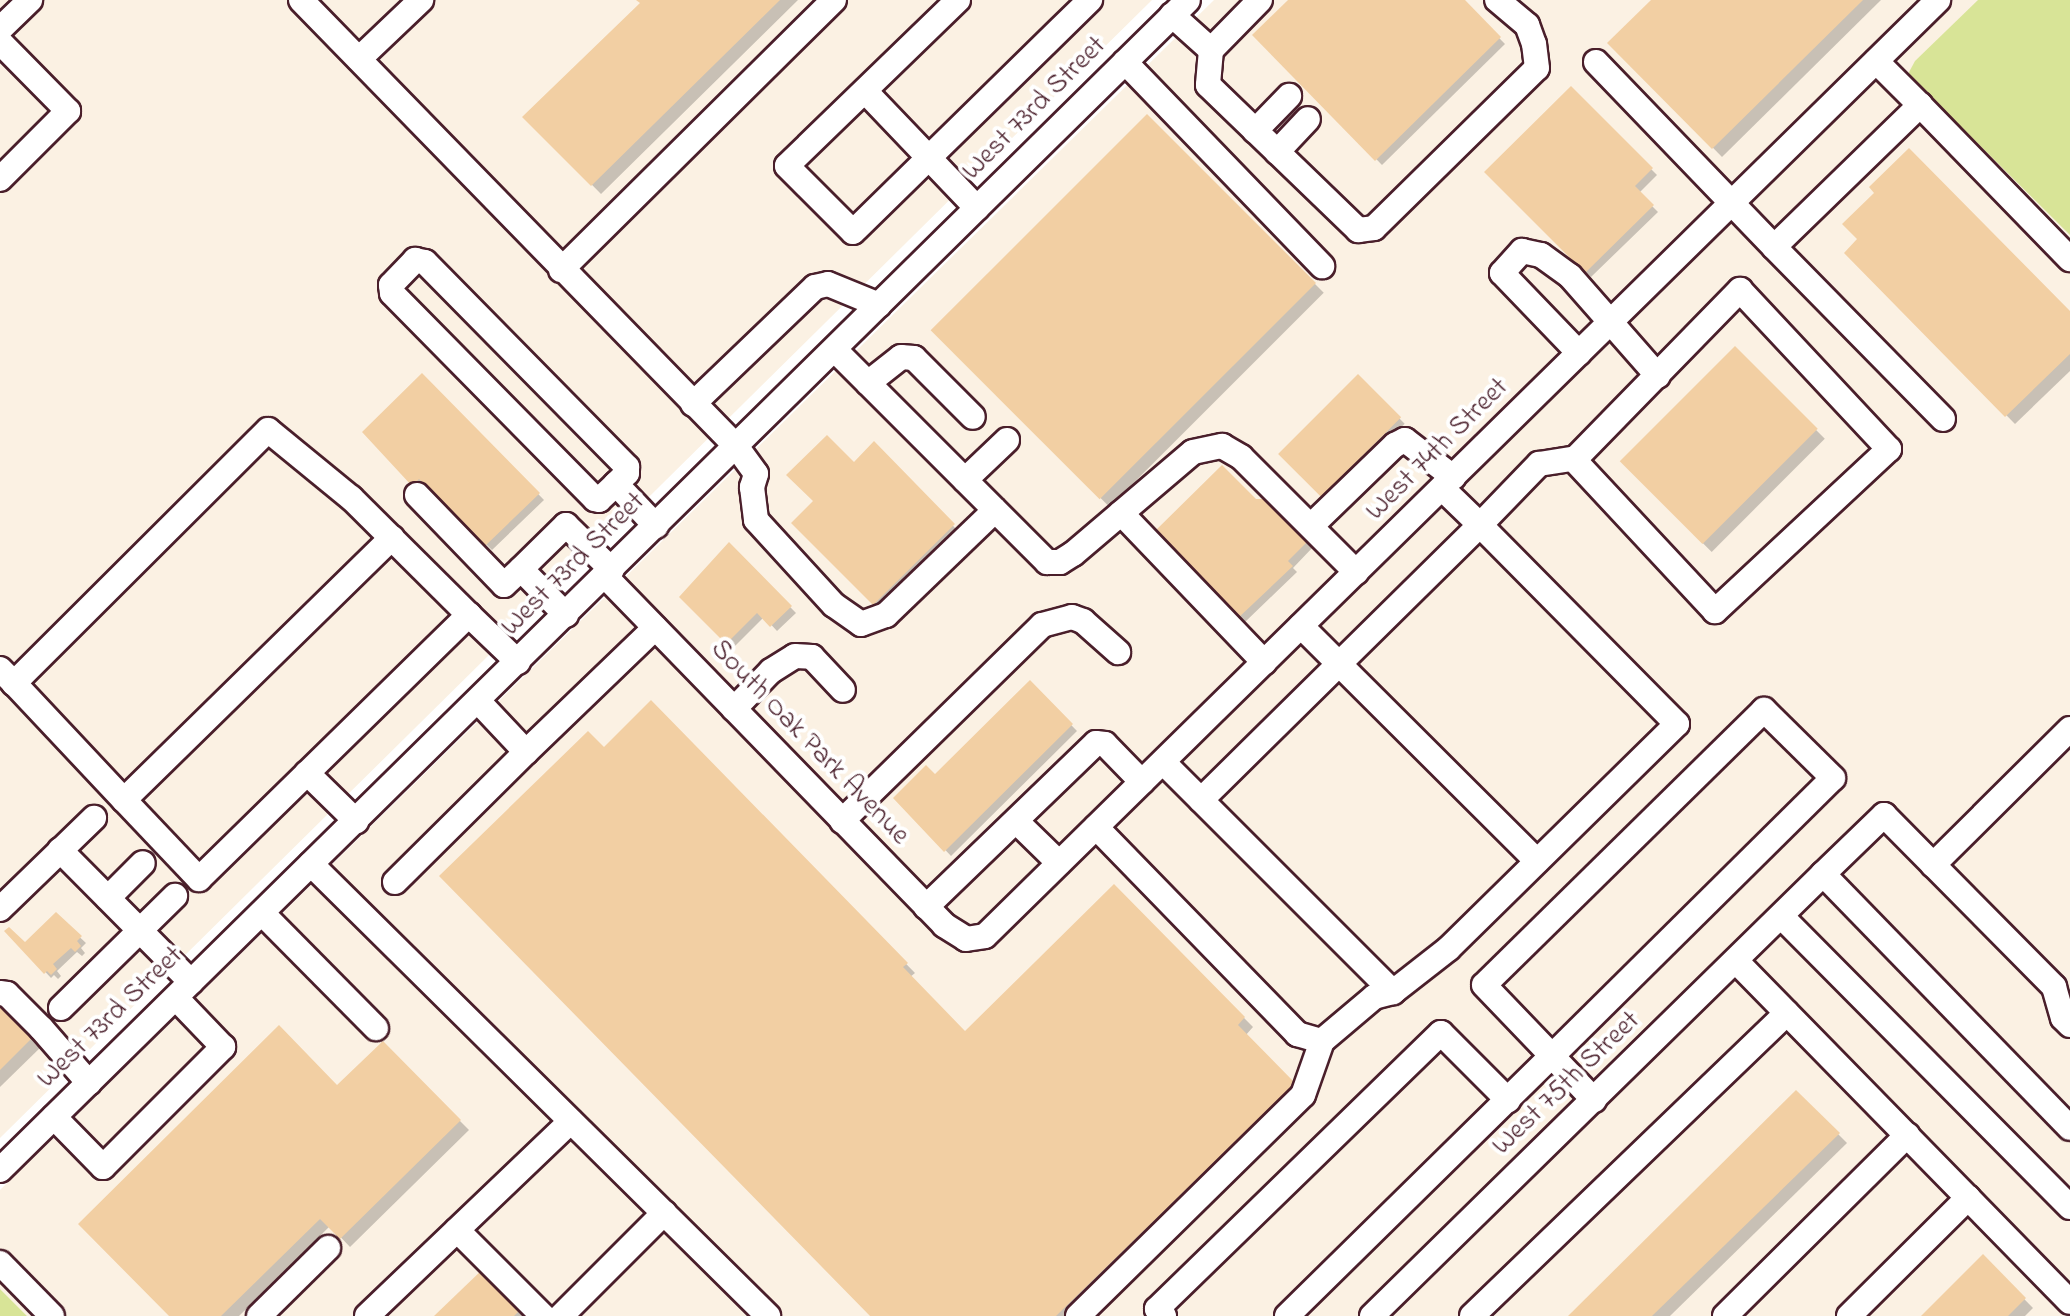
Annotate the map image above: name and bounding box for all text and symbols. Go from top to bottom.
street label: West 73rd Street [956,30,1114,188]
street label: West 74th Street [1360,372,1516,528]
street label: West 73rd Street [495,486,653,644]
street label: South Oak Park Avenue [702,633,916,853]
street label: West 73rd Street [31,940,191,1096]
street label: West 75th Street [1486,1005,1648,1163]

